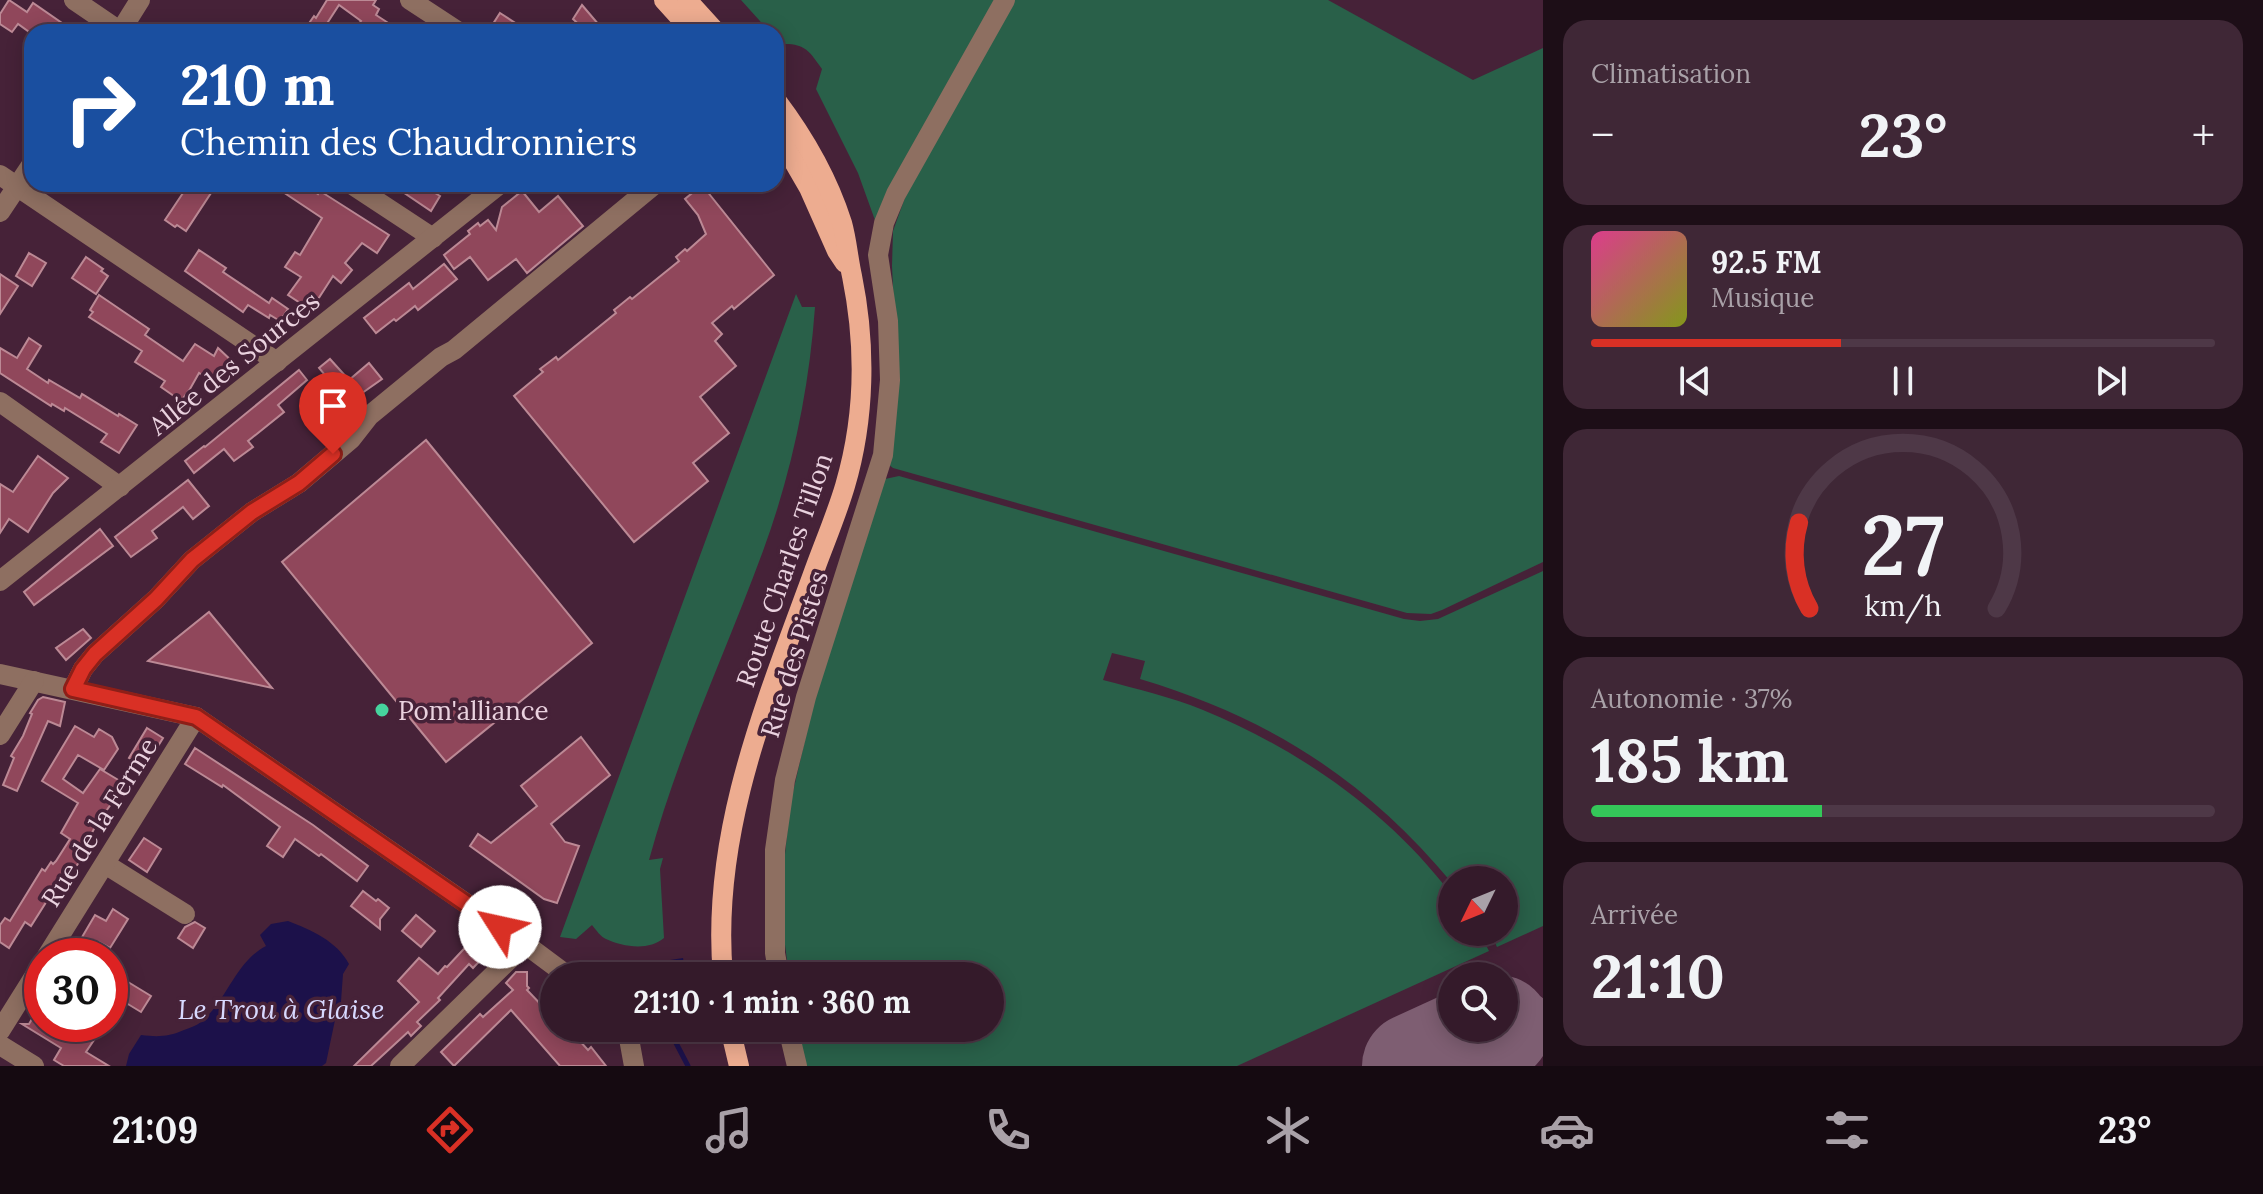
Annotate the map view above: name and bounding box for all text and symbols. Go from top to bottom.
text: 210 m [180,49,334,120]
icon: right [48,56,152,160]
text: Climatisation [1591,57,1751,90]
text: 23° [1859,97,1947,173]
text: − [1591,107,1614,163]
text: + [2192,107,2215,163]
text: Chemin des Chaudronniers [180,119,637,165]
text: 92.5 FM [1711,243,1822,281]
text: Musique [1711,281,1814,314]
street label: Allée des Sources [141,284,326,443]
icon: previous [1673,359,1717,403]
icon: pause [1881,359,1925,403]
icon: next [2089,359,2133,403]
pin [299,372,367,454]
icon: arrive [311,384,355,428]
street label: Route Charles Tillon [728,449,840,691]
text: 27 [1861,491,1945,598]
street label: Rue des Pistes [753,567,835,741]
text: km/h [1864,587,1942,624]
text: Autonomie · 37% [1591,682,1792,715]
place label: Pom'alliance [398,694,549,727]
marker: Pom'alliance [373,701,391,719]
text: 185 km [1591,722,1789,798]
street label: Rue de la Ferme [34,731,164,913]
north arrow [1438,866,1518,946]
map controls [1438,866,1518,1042]
position arrow [458,885,542,969]
text: Arrivée [1591,898,1678,931]
speed limit sign: 30 [24,938,128,1042]
text: 21:10 [1591,938,1725,1014]
button: search [1438,962,1518,1042]
text: 21:10 · 1 min · 360 m [633,983,911,1021]
water label: Le Trou à Glaise [177,991,385,1027]
icon: directions [422,1102,478,1158]
icon: music [701,1102,757,1158]
icon: phone [980,1102,1036,1158]
icon: climate [1260,1102,1316,1158]
icon: car [1539,1102,1595,1158]
icon: filters [1819,1102,1875,1158]
text: 21:09 [112,1107,198,1153]
text: 23° [2098,1107,2151,1153]

